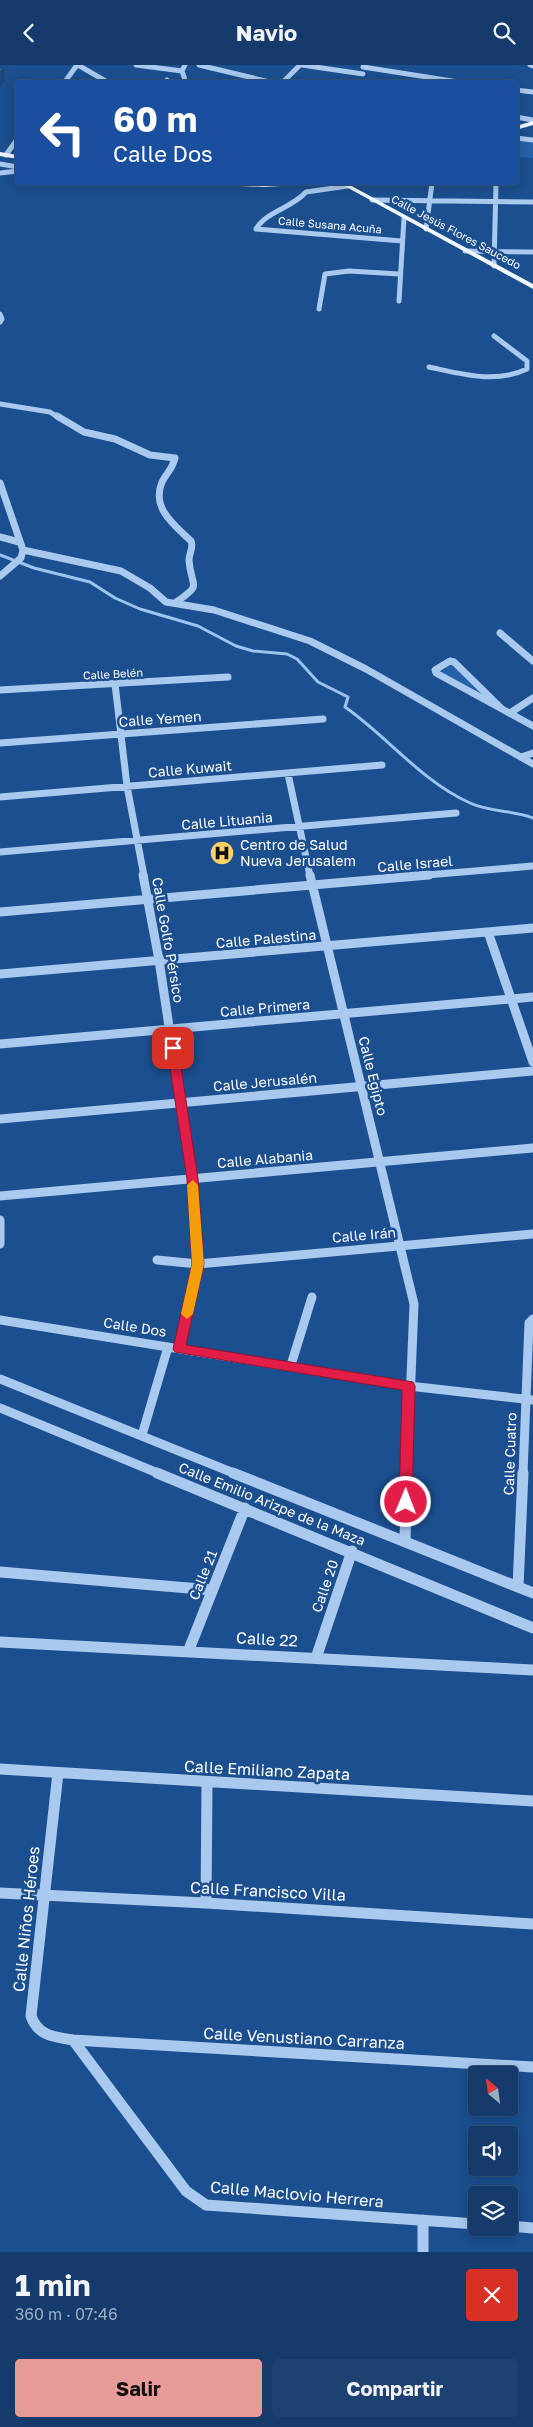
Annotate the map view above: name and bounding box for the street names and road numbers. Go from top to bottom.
street label: Calle Jesús Flores Saucedo [389,192,523,271]
street label: Calle Susana Acuña [278,213,382,236]
street label: Calle Belén [83,665,143,682]
street label: Calle Yemen [118,707,202,730]
street label: Calle Kuwait [147,756,233,781]
street label: Calle Lituania [180,808,273,833]
street label: Calle Israel [377,852,453,875]
street label: Calle Golfo Pérsico [149,876,188,1004]
street label: Calle Palestina [215,926,317,951]
street label: Calle Primera [219,995,311,1020]
street label: Calle Egipto [355,1034,392,1117]
street label: Calle Jerusalén [212,1068,318,1095]
street label: Calle Alabania [216,1146,314,1171]
street label: Calle Irán [331,1223,397,1246]
street label: Calle Dos [102,1313,168,1340]
street label: Calle Cuatro [500,1412,519,1496]
street label: Calle Emilio Arizpe de la Maza [176,1458,368,1549]
street label: Calle 21 [185,1547,220,1602]
street label: Calle 20 [308,1557,341,1614]
street label: Calle 22 [236,1627,298,1651]
street label: Calle Emiliano Zapata [183,1756,351,1784]
street label: Calle Niños Héroes [8,1845,44,1993]
street label: Calle Francisco Villa [190,1877,346,1905]
street label: Calle Venustiano Carranza [203,2023,405,2053]
street label: Calle Maclovio Herrera [209,2176,385,2212]

